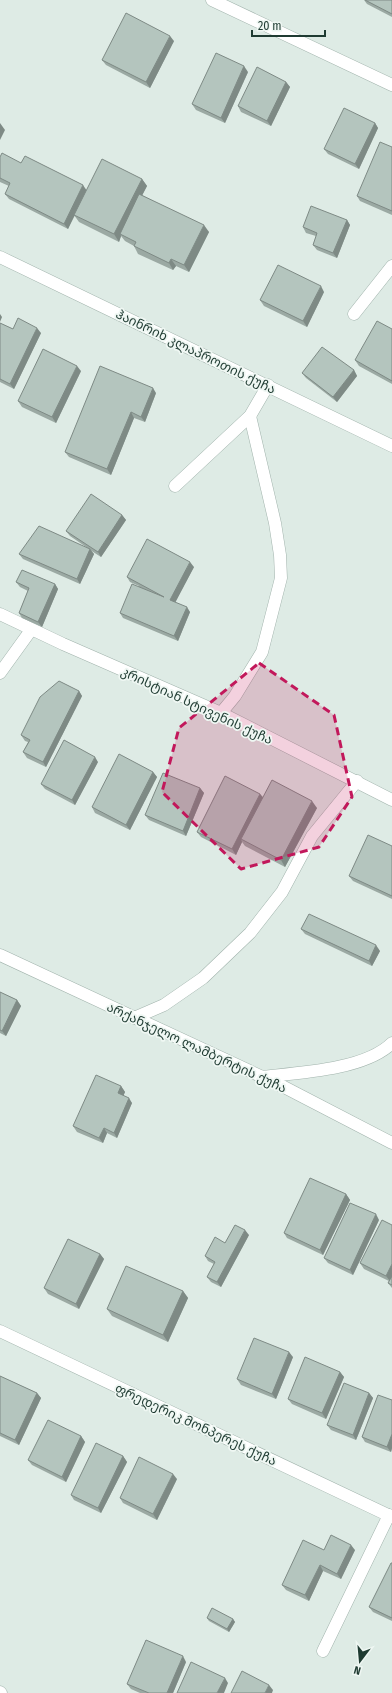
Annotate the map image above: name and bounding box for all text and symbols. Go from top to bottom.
scale bar [252,12,325,38]
text: 20 m [258,19,282,33]
street label: ჰაინრიხ კლაპროთის ქუჩა [113,306,278,398]
street label: კრისტიან სტივენის ქუჩა [119,664,275,747]
street label: არქანჯელო ლამბერტის ქუჩა [104,999,289,1097]
street label: ფრედერიკ მონპერეს ქუჩა [112,1380,279,1469]
north arrow [340,1641,380,1681]
text: N [352,1663,362,1677]

